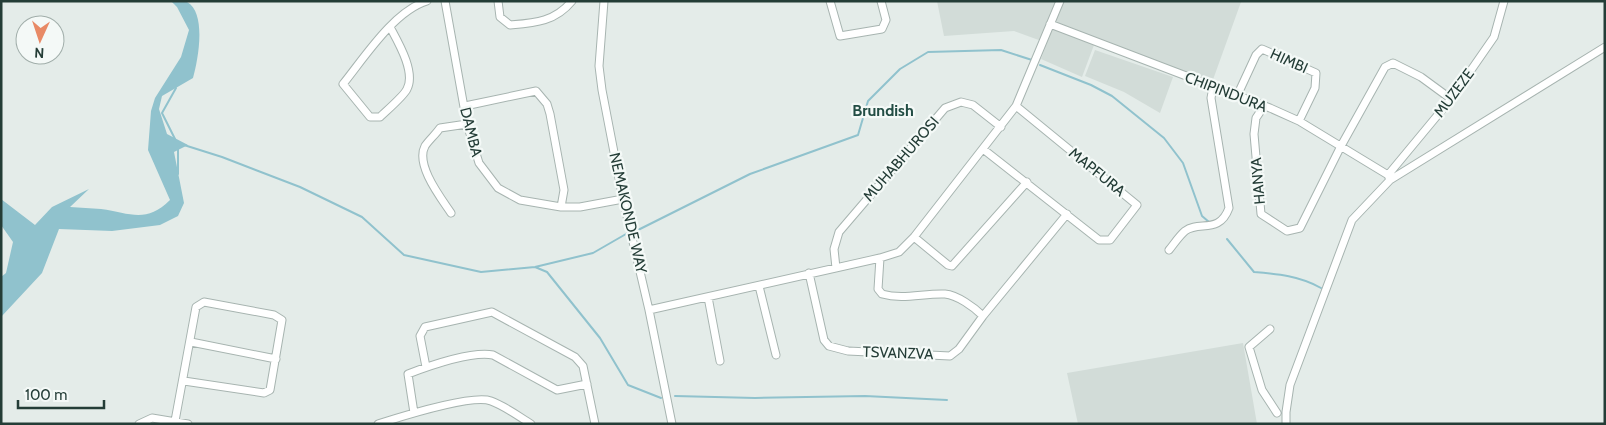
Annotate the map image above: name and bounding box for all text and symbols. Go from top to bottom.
north arrow [15,15,65,65]
text: N [34,44,45,62]
street label: HIMBI [1267,45,1311,77]
street label: MUZEZE [1430,65,1478,121]
street label: CHIPINDURA [1182,68,1270,116]
district label: Brundish [852,101,914,120]
street label: DAMBA [456,105,486,159]
street label: MUHABHUROSI [859,113,943,205]
street label: MAPFURA [1065,144,1129,201]
street label: NEMAKONDE WAY [605,151,651,276]
street label: HANYA [1247,156,1269,205]
street label: TSVANZVA [862,343,934,363]
scale bar [18,378,104,410]
text: 100 m [25,386,67,404]

